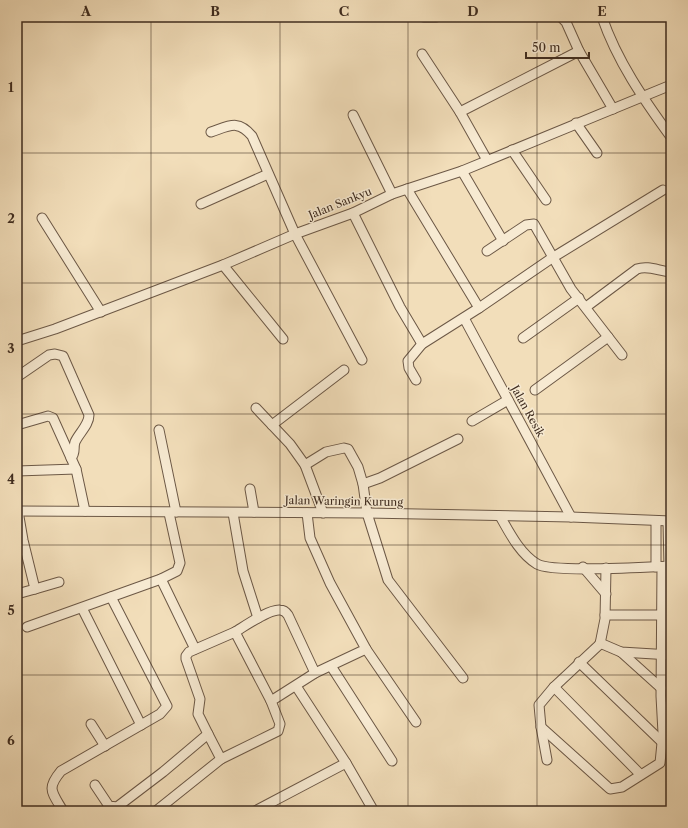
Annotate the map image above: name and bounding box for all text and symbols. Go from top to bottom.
text: A [80,3,92,19]
text: B [210,3,220,19]
text: C [339,3,349,19]
text: D [467,3,479,19]
text: E [597,3,607,19]
scale bar [526,34,589,60]
text: 50 m [532,40,561,55]
text: 1 [8,79,14,95]
street label: Jalan Sankyu [305,184,374,223]
text: 2 [7,210,15,226]
text: 3 [7,340,15,356]
street label: Jalan Resik [507,381,548,440]
text: 4 [7,471,15,487]
street label: Jalan Waringin Kurung [283,493,403,509]
text: 5 [7,602,15,618]
text: 6 [7,732,15,748]

